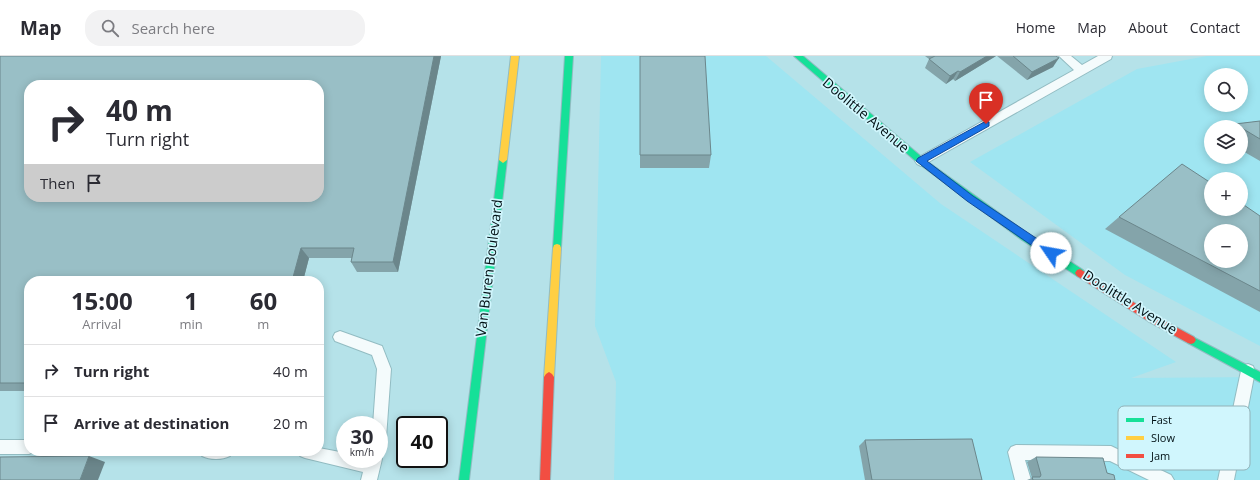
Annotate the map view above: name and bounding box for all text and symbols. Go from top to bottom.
search box [85,10,365,46]
text: Map [20,15,61,41]
icon: search [99,17,121,39]
text: Search here [131,18,215,38]
text: Home [1016,18,1055,37]
text: Map [1077,18,1106,37]
text: About [1128,18,1168,37]
text: Contact [1190,18,1240,37]
map controls [1204,68,1248,268]
button: search [1204,68,1248,112]
street label: Doolittle Avenue [819,73,914,157]
pin [969,83,1003,124]
icon: arrive [975,89,997,111]
text: 40 m [106,91,173,129]
icon: right [40,96,92,148]
button: layers [1204,120,1248,164]
text: Turn right [106,127,189,151]
icon: arrive [83,172,105,194]
button: + [1204,172,1248,216]
text: Then [40,173,75,193]
street label: Van Buren Boulevard [471,198,506,338]
button: − [1204,224,1248,268]
position arrow [1030,232,1072,274]
street label: Doolittle Avenue [1080,265,1181,338]
text: 15:00 [71,284,133,317]
text: 1 [184,284,198,317]
text: 60 [250,284,277,317]
text: Arrival [82,315,121,333]
text: min [179,315,203,333]
text: m [257,315,269,333]
icon: right [40,360,62,382]
text: Turn right [74,361,149,381]
text: 40 m [273,361,308,381]
legend [1118,406,1250,470]
icon: arrive [40,412,62,434]
text: Fast [1151,412,1172,427]
text: Arrive at destination [74,413,229,433]
text: 20 m [273,413,308,433]
speed limit sign: 40 [396,416,448,468]
text: 30 [351,423,373,450]
text: Slow [1151,430,1175,445]
text: km/h [350,445,374,459]
text: Jam [1150,448,1170,463]

